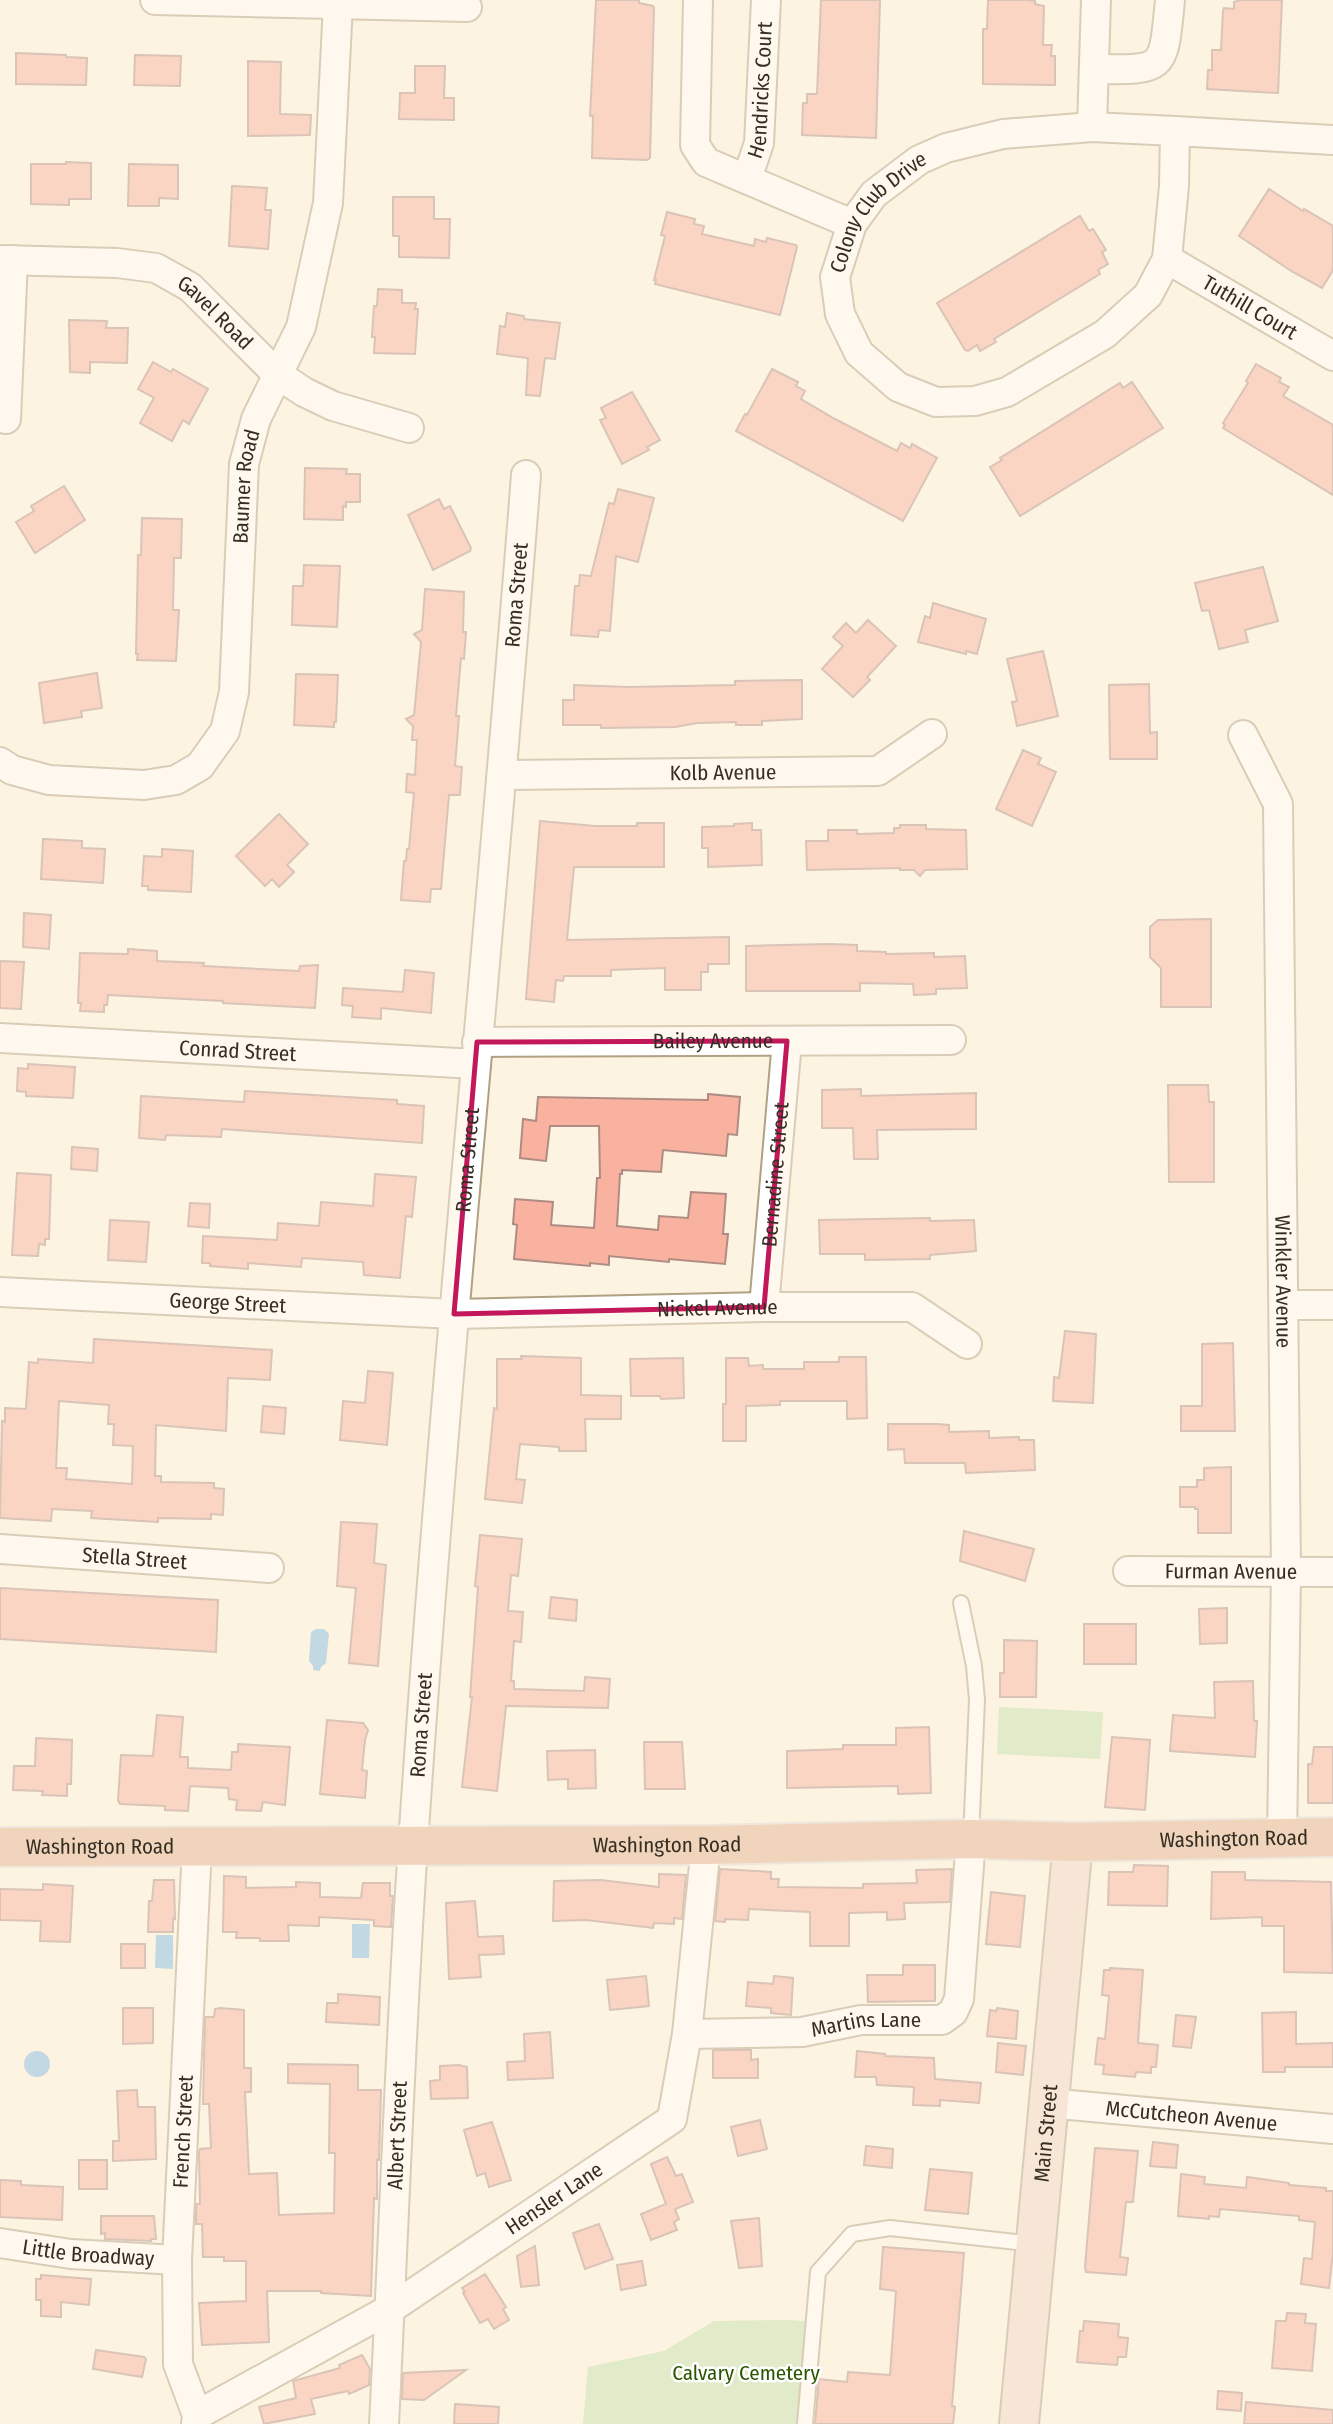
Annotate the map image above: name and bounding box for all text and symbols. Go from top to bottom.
street label: Hendricks Court [742,21,778,162]
street label: Colony Club Drive [824,145,930,276]
street label: Gavel Road [173,270,258,355]
street label: Tuthill Court [1198,270,1302,345]
street label: Baumer Road [228,427,266,544]
street label: Roma Street [499,541,534,649]
street label: Kolb Avenue [670,759,776,786]
street label: Bailey Avenue [653,1028,773,1054]
street label: Conrad Street [178,1035,297,1067]
street label: Bernadine Street [756,1101,795,1248]
street label: Roma Street [450,1106,485,1213]
street label: Winkler Avenue [1269,1215,1297,1348]
street label: George Street [169,1287,287,1319]
street label: Nickel Avenue [657,1294,778,1322]
street label: Stella Street [81,1542,188,1575]
street label: Furman Avenue [1165,1558,1297,1585]
street label: Roma Street [405,1671,438,1778]
street label: Washington Road [1159,1824,1308,1853]
street label: Washington Road [593,1831,742,1858]
street label: Washington Road [26,1834,174,1860]
street label: Martins Lane [809,2006,921,2043]
street label: French Street [167,2074,199,2189]
street label: Albert Street [382,2080,413,2190]
street label: Main Street [1028,2083,1063,2183]
street label: McCutcheon Avenue [1104,2095,1278,2137]
street label: Hensler Lane [500,2156,608,2241]
street label: Little Broadway [21,2234,156,2272]
park label: Calvary Cemetery [672,2360,820,2386]

